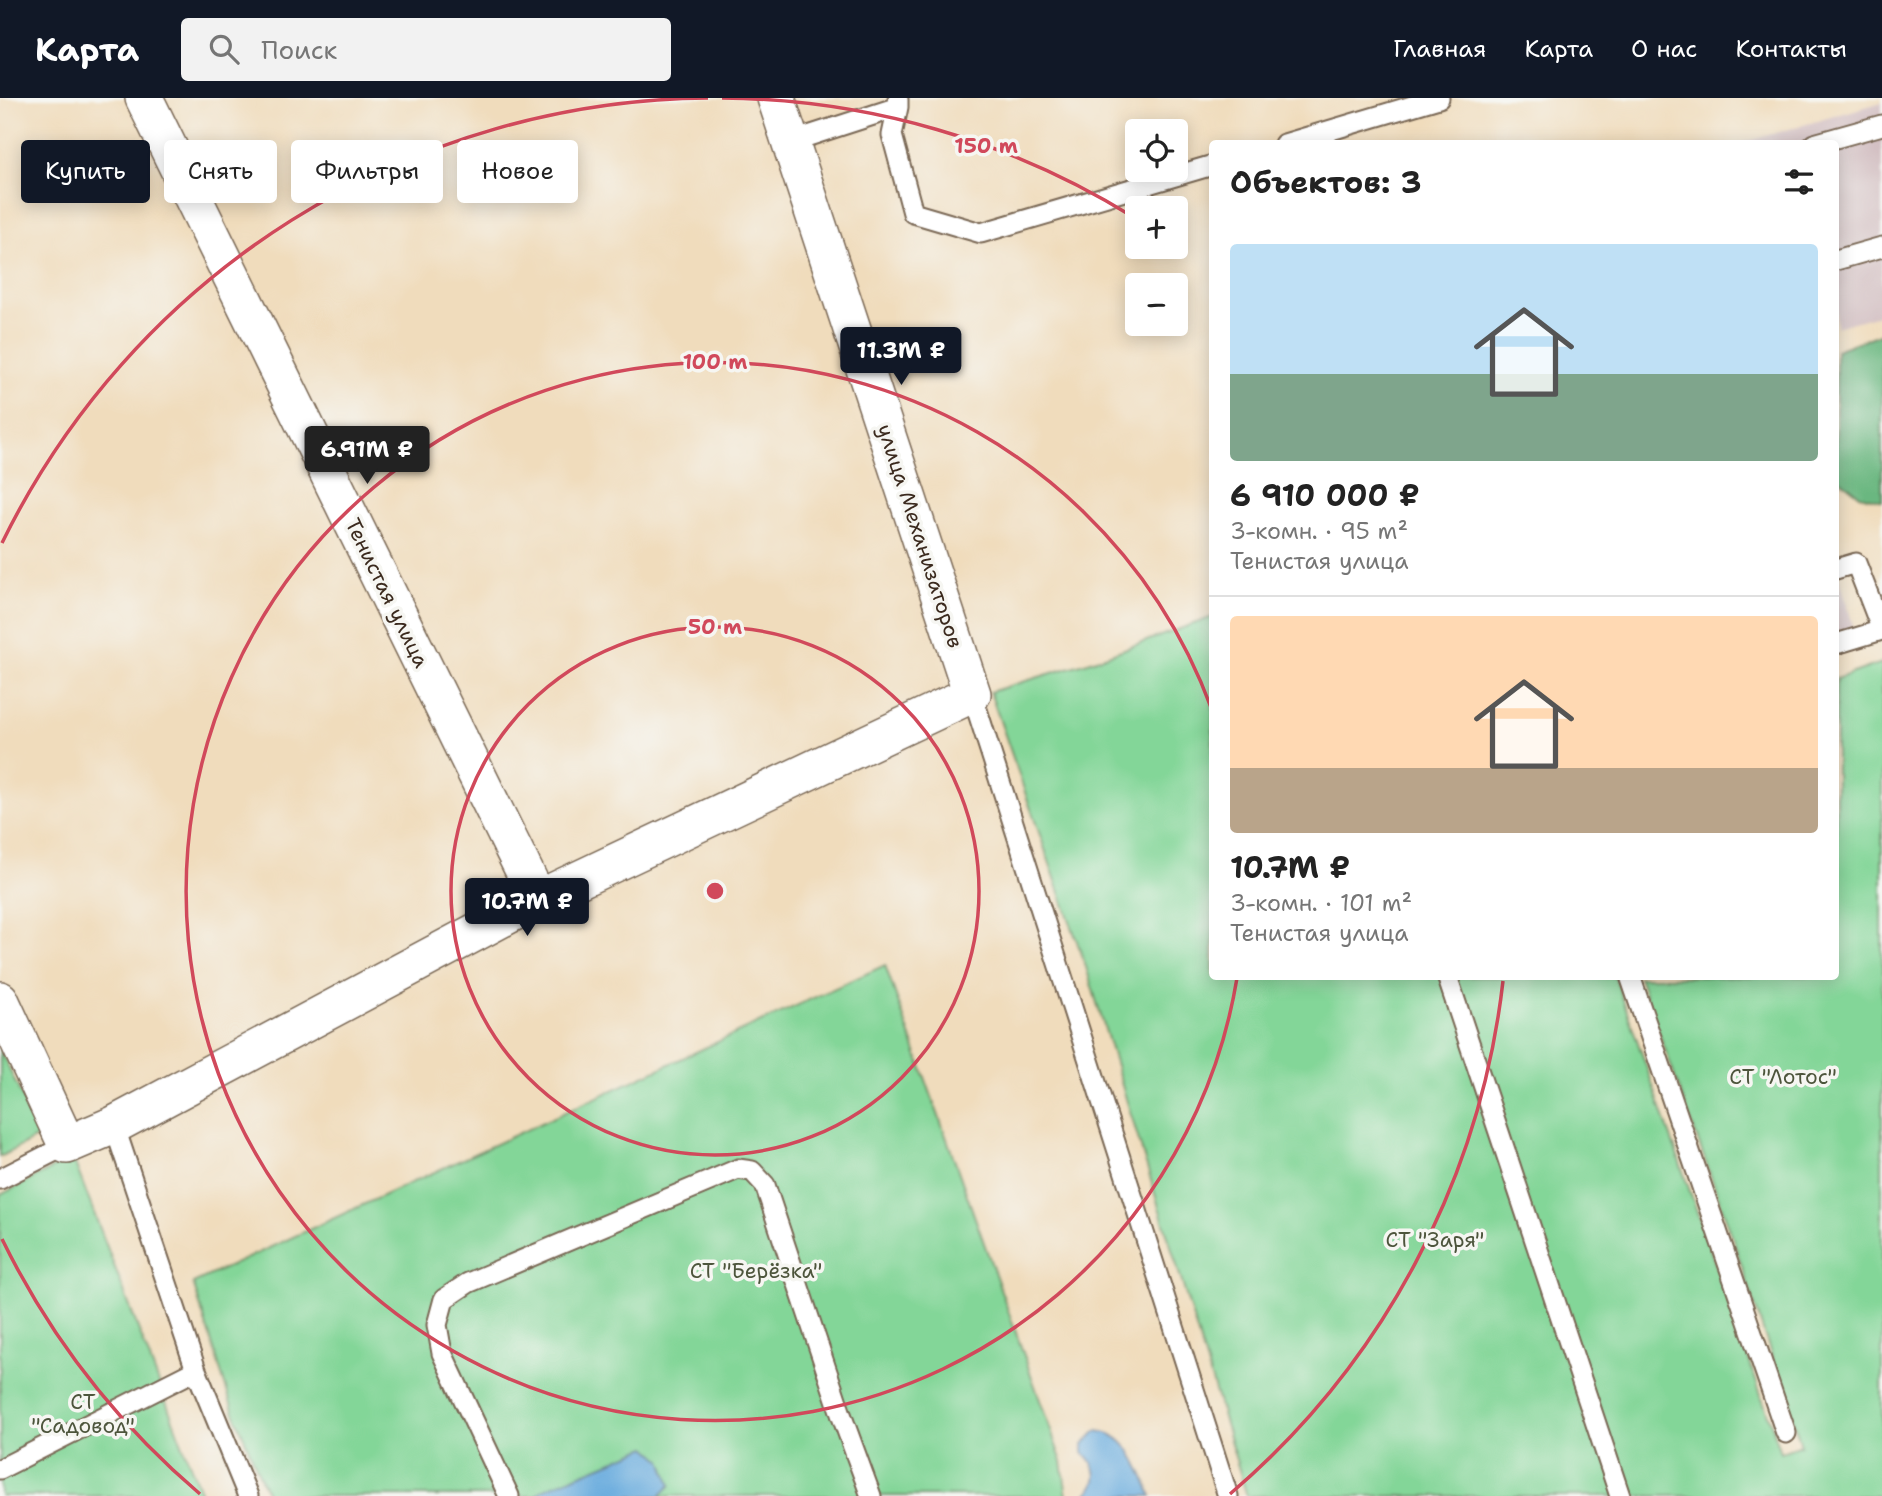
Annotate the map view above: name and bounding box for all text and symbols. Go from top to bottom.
search box [181,18,671,81]
text: Карта [35,27,139,72]
icon: search [205,30,243,68]
text: Поиск [261,32,337,67]
text: Главная [1393,33,1486,65]
text: Карта [1524,33,1593,65]
text: О нас [1631,33,1697,65]
text: Контакты [1735,33,1847,65]
map controls [1125,119,1188,336]
button: locate [1125,119,1188,182]
text: 150 m [954,132,1018,160]
chip: Купить [21,140,150,203]
chip: Снять [164,140,277,203]
chip: Фильтры [291,140,443,203]
chip: Новое [457,140,578,203]
text: Объектов: 3 [1230,162,1422,203]
icon: filters [1780,163,1818,201]
button: + [1125,196,1188,259]
button: − [1125,273,1188,336]
icon: home [1461,289,1587,415]
pin: 11.3M ₽ [836,328,966,387]
text: 11.3M ₽ [856,335,946,365]
text: 100 m [683,348,747,376]
street label: улица Механизаторов [871,421,969,651]
pin: 6.91M ₽ [302,426,432,486]
text: 6.91M ₽ [321,434,413,464]
text: 6 910 000 ₽ [1230,475,1420,516]
street label: Тенистая улица [339,514,435,672]
text: 3-комн. · 95 m² [1230,516,1408,546]
text: Тенистая улица [1230,546,1409,576]
text: 50 m [688,613,742,641]
icon: home [1461,661,1587,787]
text: 10.7M ₽ [1230,847,1350,888]
pin: 10.7M ₽ [462,878,592,938]
centre of rings [703,879,727,903]
text: 10.7M ₽ [481,886,573,916]
text: 3-комн. · 101 m² [1230,888,1412,918]
text: Тенистая улица [1230,918,1409,948]
park label: СТ "Лотос" [1729,1063,1837,1091]
park label: СТ "Заря" [1386,1226,1484,1254]
park label: СТ "Берёзка" [690,1257,822,1285]
park label: СТ "Садовод" [31,1388,135,1440]

